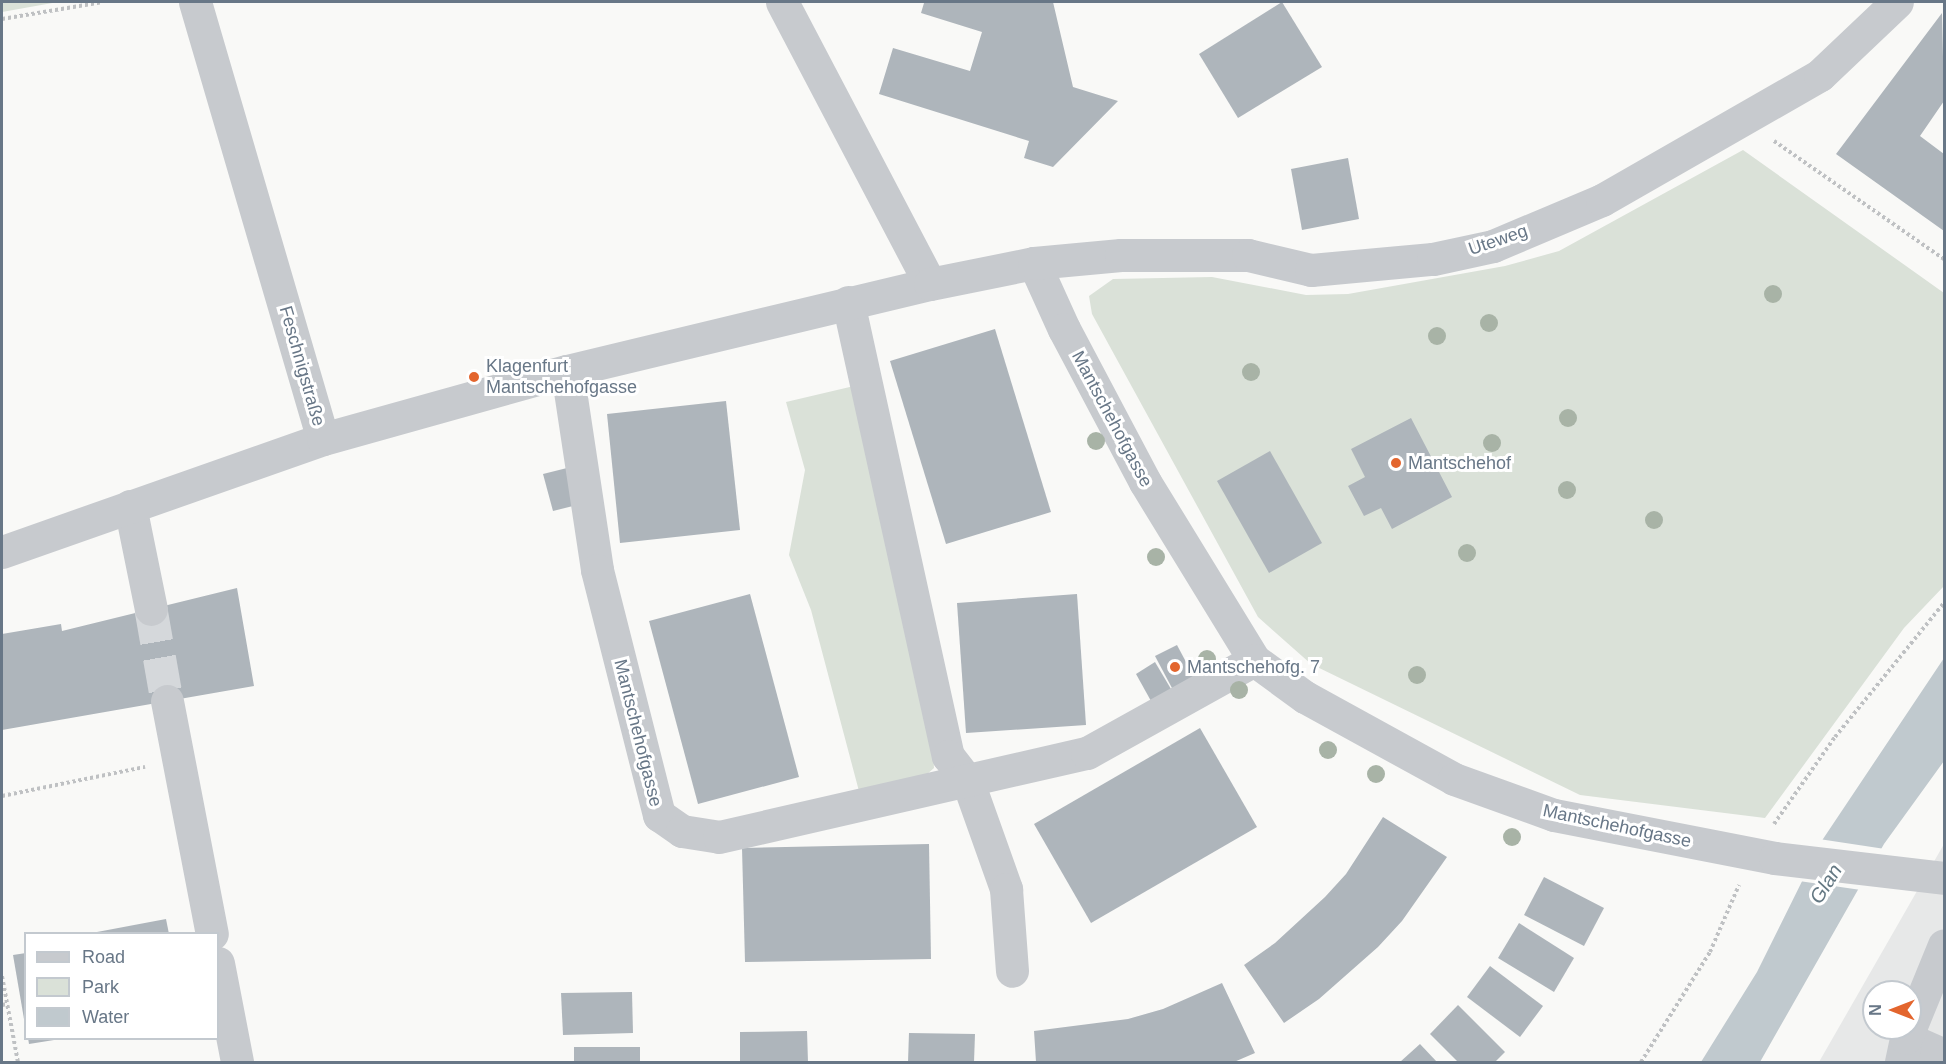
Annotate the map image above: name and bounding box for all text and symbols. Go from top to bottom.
street label: Uteweg [1466,220,1530,260]
street label: Feschnigstraße [275,303,329,429]
street label: Mantschehofgasse [1067,347,1157,491]
place label: Klagenfurt Mantschehofgasse [486,356,637,398]
marker: Klagenfurt Mantschehofgasse [467,370,481,384]
place label: Mantschehof [1408,452,1511,474]
marker: Mantschehof [1389,456,1403,470]
place label: Mantschehofg. 7 [1187,656,1320,678]
street label: Mantschehofgasse [609,657,667,809]
marker: Mantschehofg. 7 [1168,660,1182,674]
street label: Mantschehofgasse [1541,800,1693,852]
water label: Glan [1805,860,1847,908]
legend [24,932,219,1040]
text: Road [82,947,125,967]
text: Park [82,977,119,997]
north arrow [1862,980,1922,1040]
text: N [1867,1004,1884,1016]
text: Water [82,1007,129,1027]

